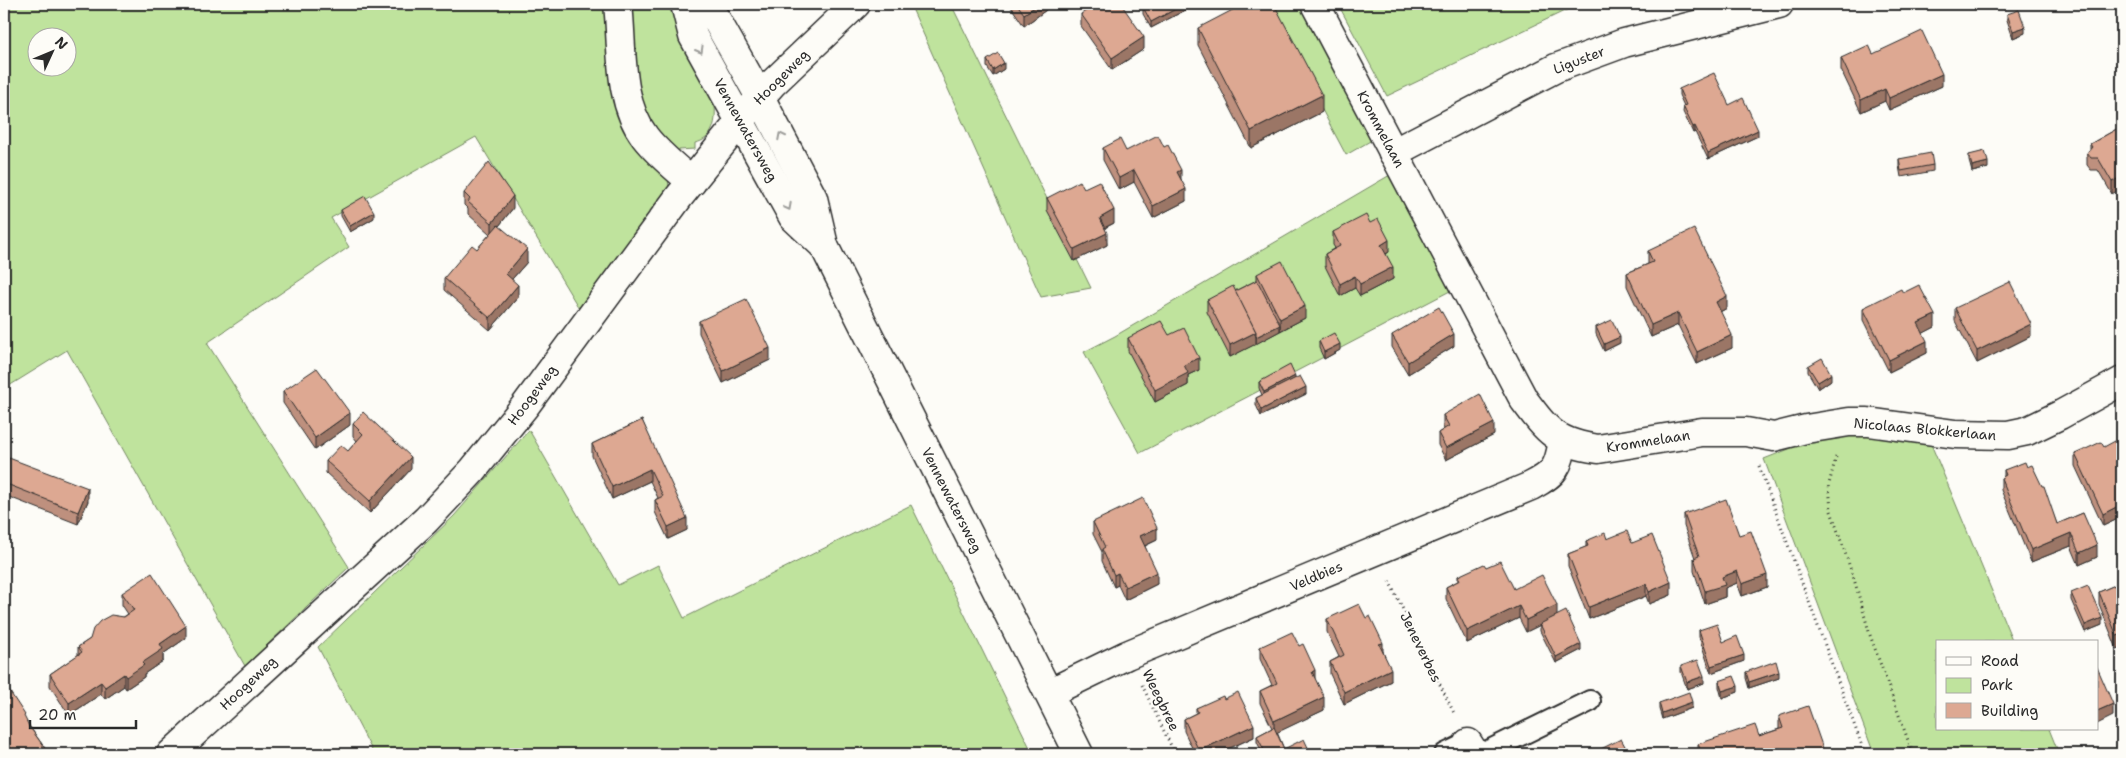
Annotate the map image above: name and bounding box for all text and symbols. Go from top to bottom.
north arrow [28,28,78,78]
text: N [51,33,72,53]
street label: Liguster [1551,42,1608,78]
one-way arrow [694,44,704,53]
street label: Hoogeweg [749,45,813,109]
street label: Vennewatersweg [710,75,782,185]
street label: Krommelaan [1353,87,1409,171]
one-way arrow [777,133,787,142]
one-way arrow [782,202,792,211]
street label: Hoogeweg [503,361,561,429]
street label: Nicolaas Blokkerlaan [1853,414,1997,444]
street label: Krommelaan [1605,425,1692,457]
street label: Vennewatersweg [918,444,986,556]
street label: Veldbies [1287,557,1345,595]
street label: Jeneverbes [1396,609,1446,685]
legend [1936,640,2098,730]
text: Road [1981,651,2019,671]
street label: Hoogeweg [216,652,280,714]
street label: Weegbree [1138,666,1184,734]
text: Park [1981,675,2013,695]
scale bar [30,698,136,730]
text: Building [1981,701,2038,721]
text: 20 m [38,705,77,725]

